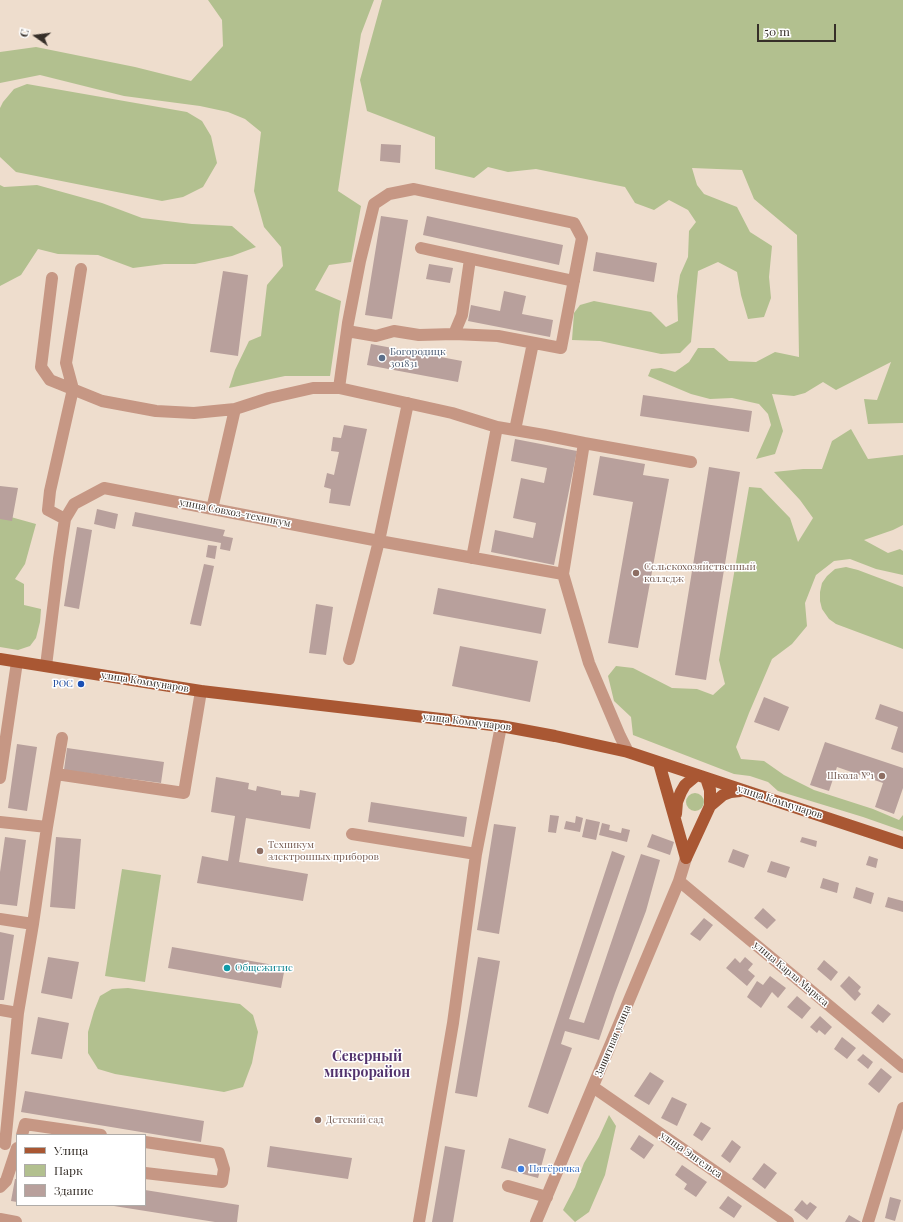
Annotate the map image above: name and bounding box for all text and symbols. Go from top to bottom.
north arrow [16,16,56,56]
scale bar [759,16,838,42]
text: 50 m [764,23,790,39]
text: С [16,27,32,39]
place label: Богородицк 301831 [390,346,446,370]
marker: Богородицк 301831 [377,353,387,363]
street label: улица Совхоз-техникум [178,496,292,530]
place label: Сельскохозяйственный колледж [644,561,756,584]
marker: Сельскохозяйственный колледж [631,568,641,578]
street label: улица Коммунаров [100,669,190,695]
place label: РОС [53,678,73,690]
marker: РОС [76,679,86,689]
street label: улица Коммунаров [422,711,512,733]
place label: Школа №1 [827,770,874,782]
marker: Школа №1 [877,771,887,781]
street label: улица Коммунаров [736,783,824,821]
place label: Техникум электронных приборов [268,839,379,862]
marker: Техникум электронных приборов [255,846,265,856]
street label: улица Карла Маркса [751,939,831,1009]
place label: Общежитие [235,962,293,974]
marker: Общежитие [222,963,232,973]
street label: Защитная улица [593,1003,633,1079]
district label: Северный микрорайон [324,1049,410,1082]
place label: Детский сад [326,1114,383,1126]
marker: Детский сад [313,1115,323,1125]
street label: улица Энгельса [658,1129,724,1181]
legend [16,1134,146,1206]
text: Улица [54,1142,88,1158]
text: Парк [54,1162,83,1178]
place label: Пятёрочка [529,1163,580,1175]
marker: Пятёрочка [516,1164,526,1174]
text: Здание [54,1182,94,1198]

